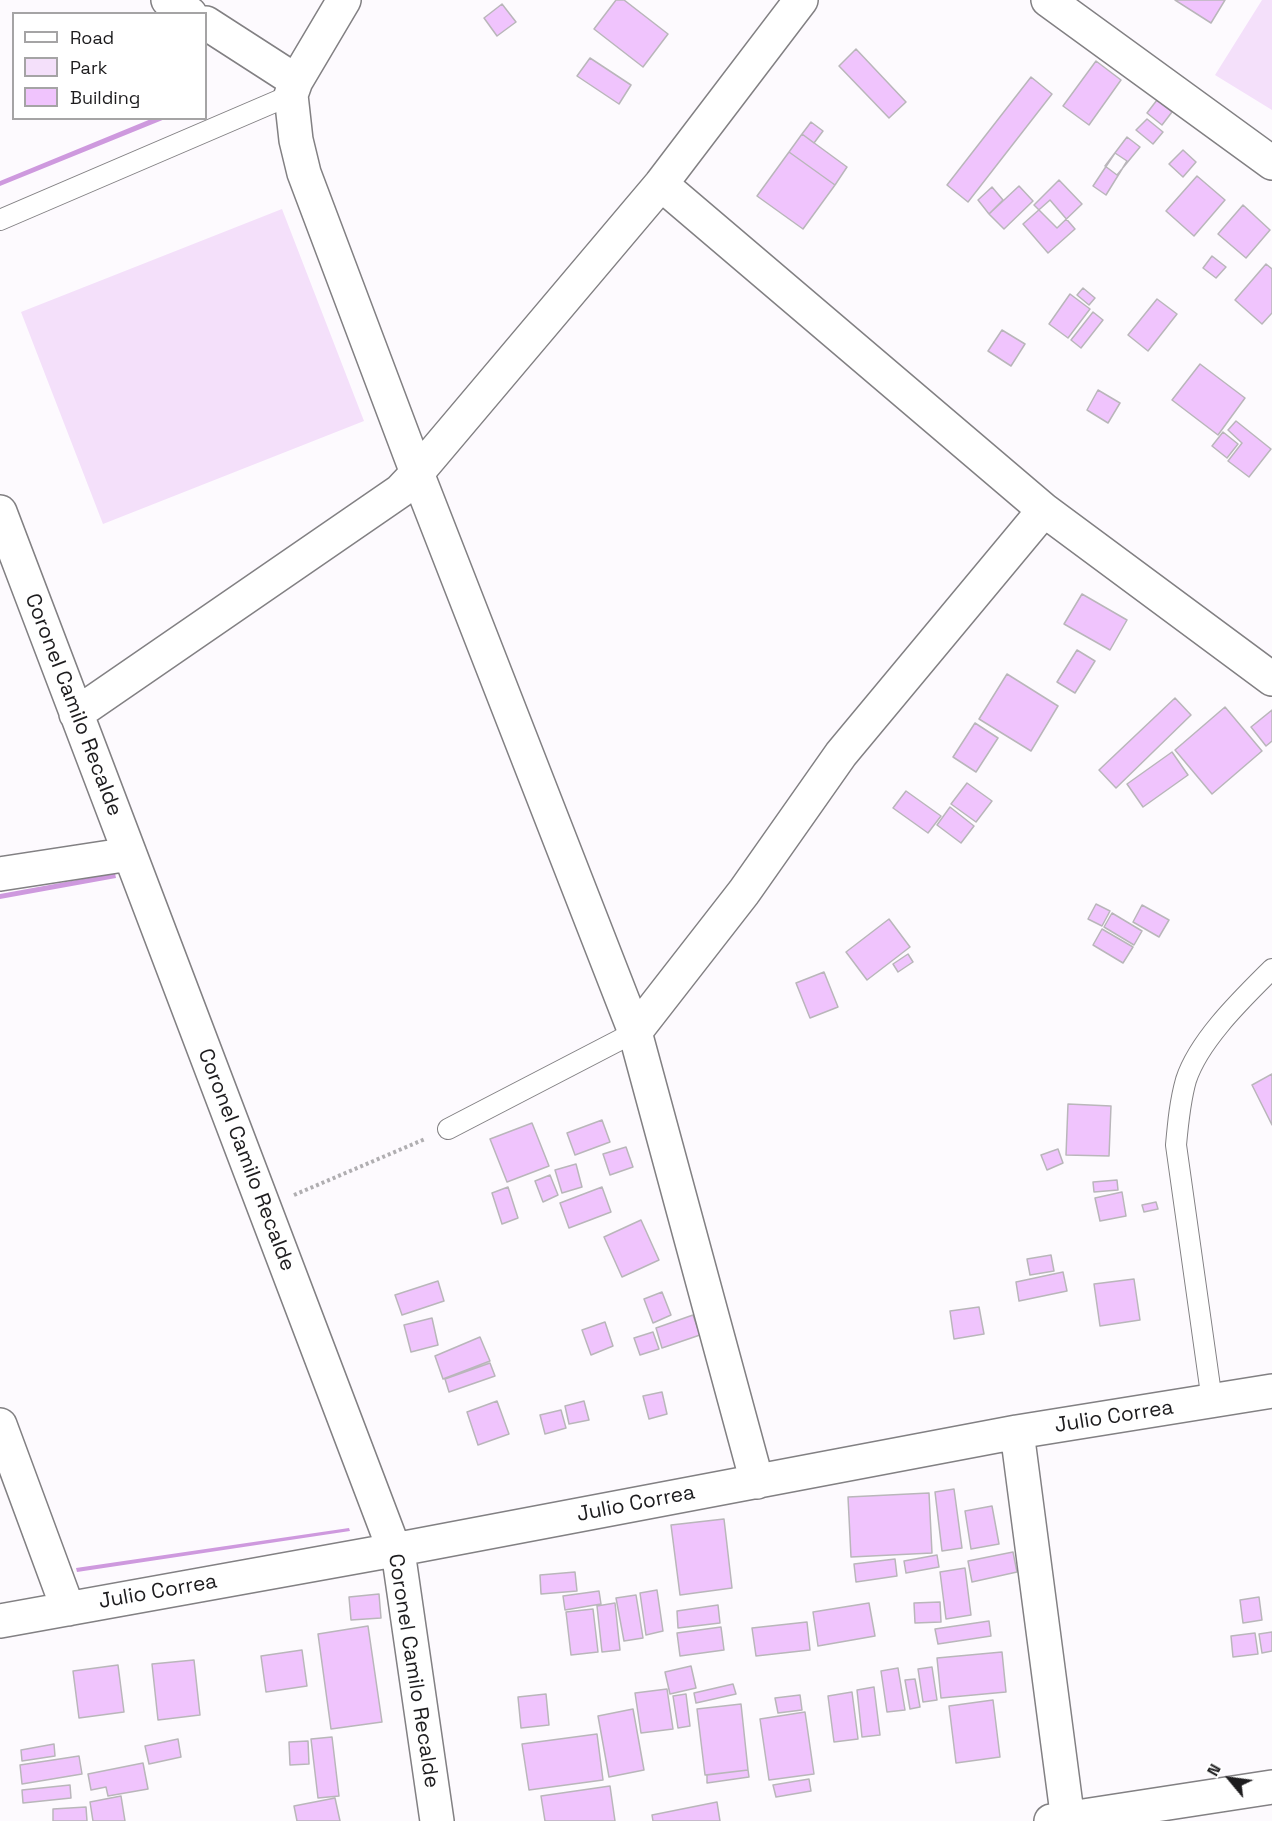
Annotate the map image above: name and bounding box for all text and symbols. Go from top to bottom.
legend [12,12,207,120]
text: Road [70,26,114,49]
text: Park [70,56,107,79]
text: Building [70,86,140,109]
street label: Coronel Camilo Recalde [19,590,127,820]
street label: Coronel Camilo Recalde [192,1045,300,1275]
street label: Julio Correa [1053,1395,1175,1439]
street label: Julio Correa [575,1480,697,1528]
street label: Coronel Camilo Recalde [382,1552,444,1790]
street label: Julio Correa [97,1569,219,1615]
north arrow [1200,1749,1260,1809]
text: N [1202,1760,1226,1780]

